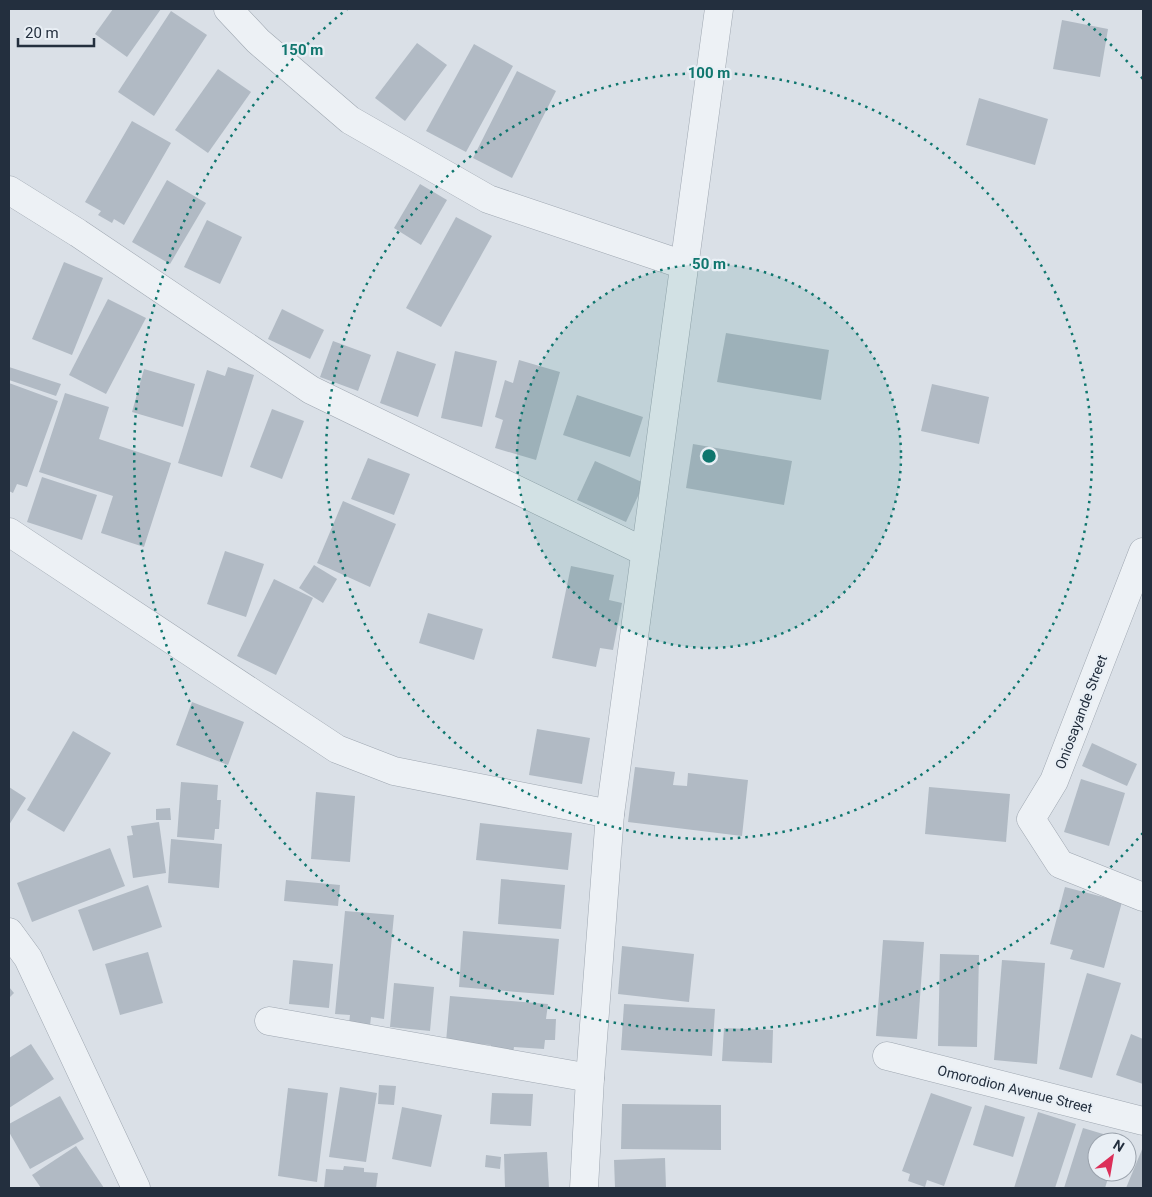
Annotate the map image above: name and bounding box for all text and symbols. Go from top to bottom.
scale bar [18,15,94,47]
text: 20 m [25,24,59,42]
text: 150 m [281,41,323,59]
text: 100 m [688,64,730,82]
text: 50 m [692,255,726,273]
centre of rings [700,447,718,465]
street label: Oniosayande Street [1052,652,1110,771]
street label: Omorodion Avenue Street [936,1062,1095,1116]
north arrow [1087,1132,1137,1182]
text: N [1110,1136,1127,1155]

